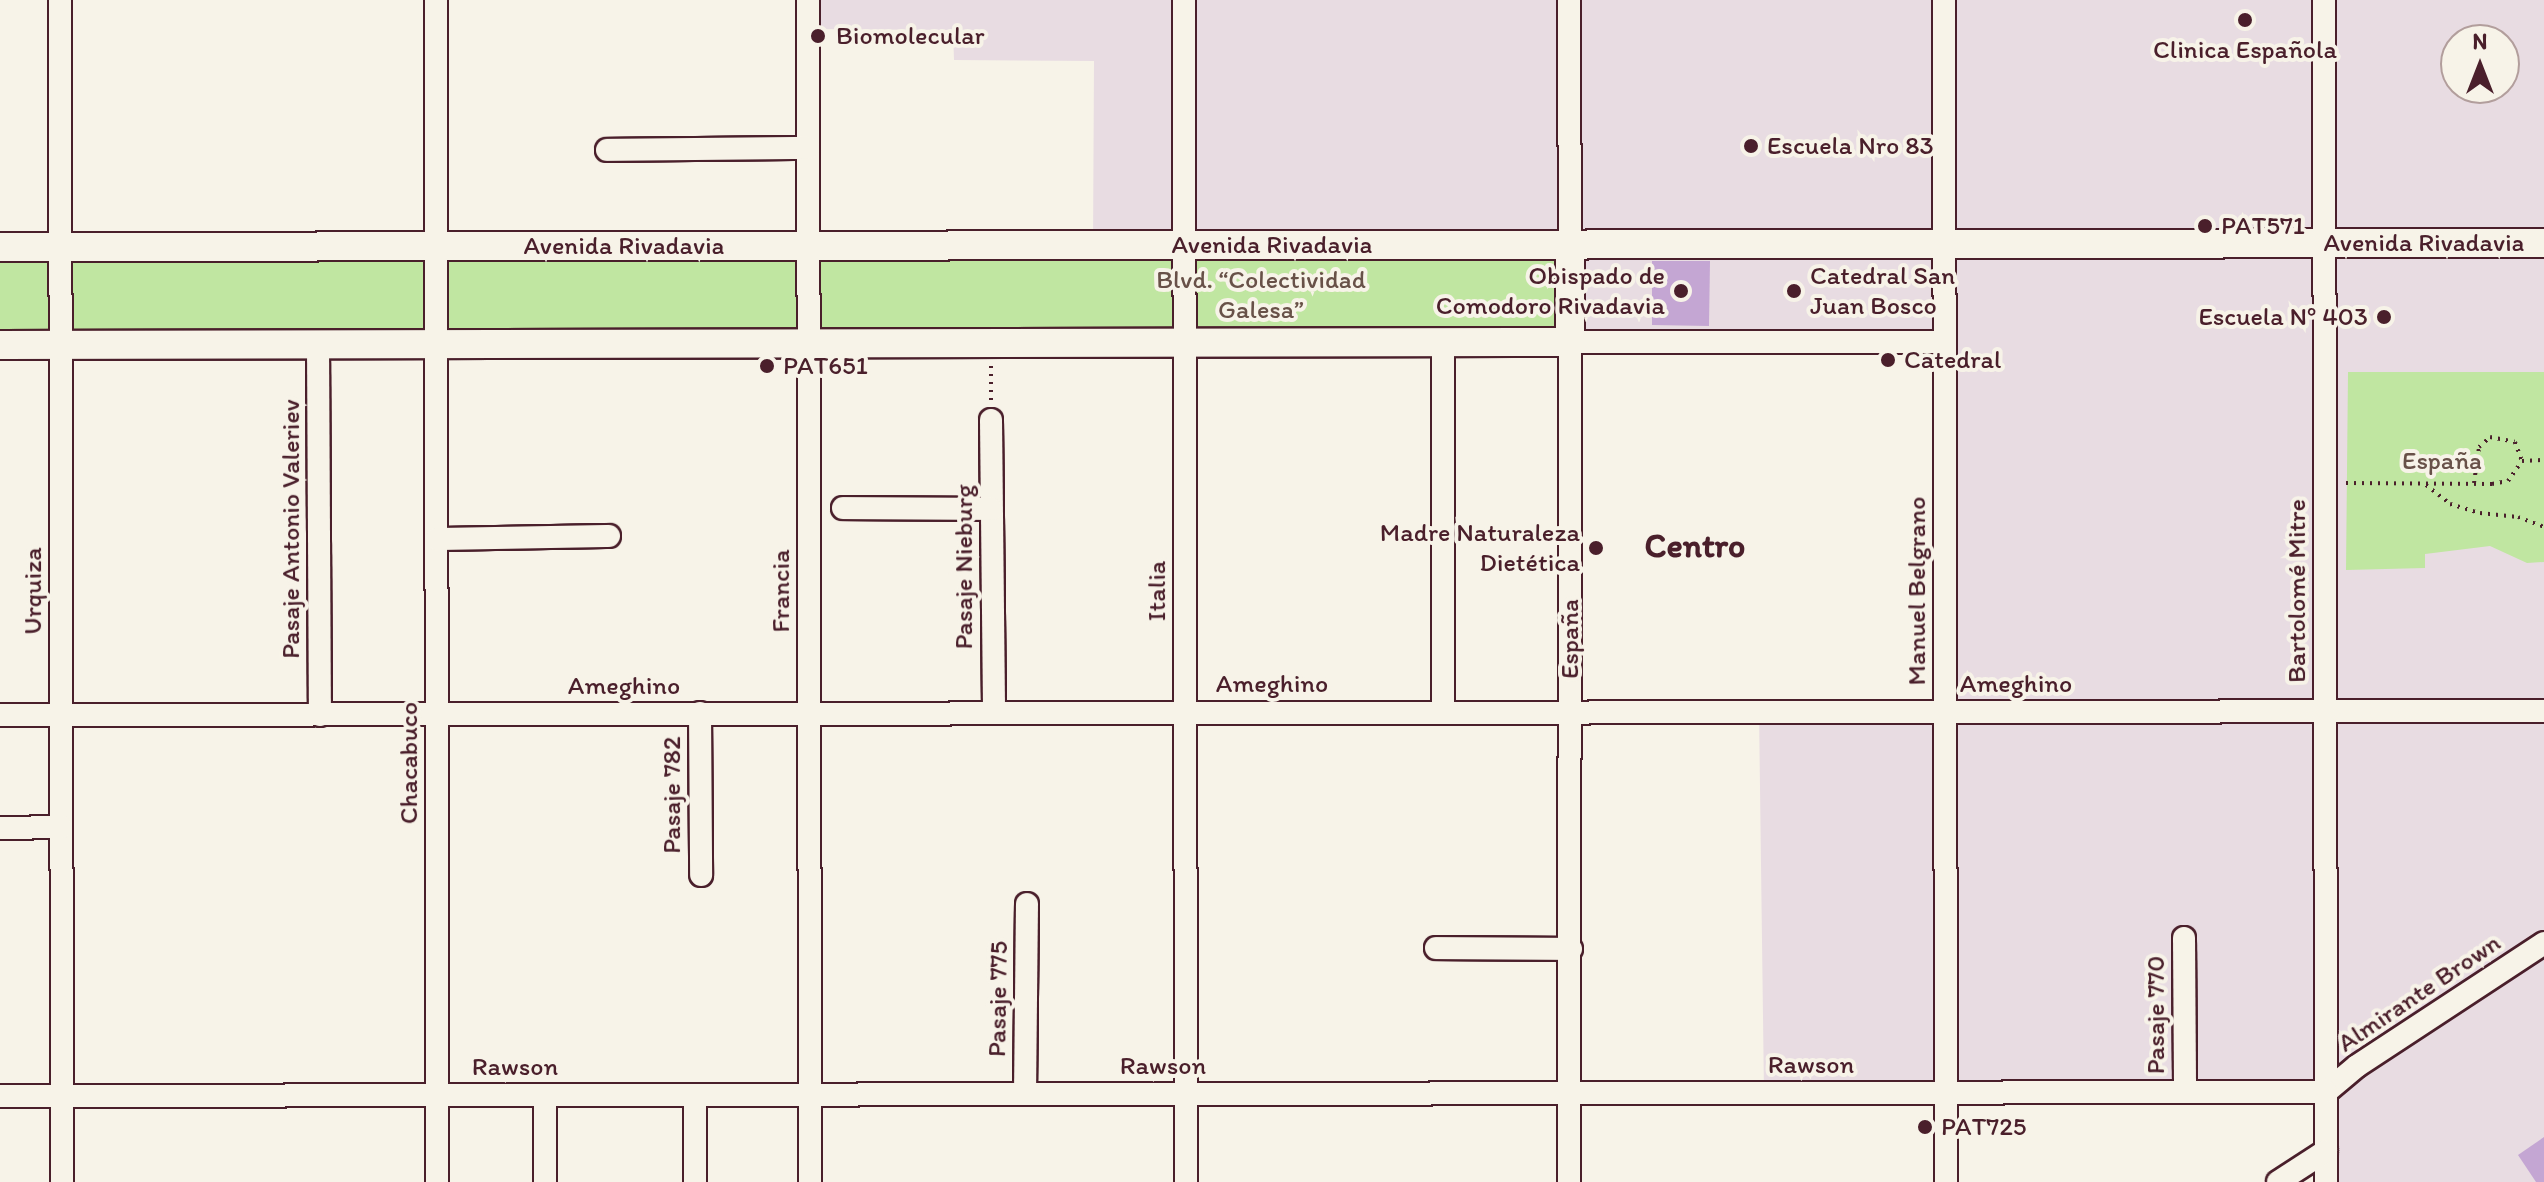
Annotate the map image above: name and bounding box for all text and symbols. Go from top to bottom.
marker: Clinica Española [2234,9,2256,31]
place label: Biomolecular [836,20,985,52]
north arrow [2440,24,2520,104]
marker: Biomolecular [807,25,829,47]
text: N [2473,28,2487,55]
place label: Clinica Española [2153,34,2337,66]
place label: Escuela Nro 83 [1767,130,1934,162]
marker: Escuela Nro 83 [1742,137,1760,155]
place label: PAT571 [2221,210,2305,242]
marker: PAT571 [2196,217,2214,235]
street label: Avenida Rivadavia [2324,227,2524,259]
street label: Avenida Rivadavia [1172,229,1372,261]
street label: Avenida Rivadavia [524,230,724,262]
place label: Obispado de Comodoro Rivadavia [1437,260,1665,322]
place label: Catedral San Juan Bosco [1810,260,1956,322]
park label: Blvd. “Colectividad Galesa” [1156,264,1366,326]
marker: Obispado de Comodoro Rivadavia [1672,282,1690,300]
marker: Catedral San Juan Bosco [1785,282,1803,300]
place label: Escuela Nº 403 [2198,301,2368,333]
marker: Escuela Nº 403 [2375,308,2393,326]
place label: Catedral [1904,344,2001,376]
place label: PAT651 [783,350,868,382]
marker: Catedral [1879,351,1897,369]
marker: PAT651 [758,357,776,375]
street label: Pasaje Antonio Valeriev [275,399,307,659]
park label: España [2402,445,2482,477]
street label: Pasaje Nieburg [948,485,980,649]
street label: Manuel Belgrano [1901,496,1933,686]
street label: Bartolomé Mitre [2281,499,2313,683]
place label: Madre Naturaleza Dietética [1381,517,1580,578]
district label: Centro [1645,526,1745,566]
marker: Madre Naturaleza Dietética [1587,539,1605,557]
street label: Urquiza [17,547,49,635]
street label: Francia [765,549,797,633]
street label: Italia [1141,561,1173,621]
street label: España [1554,599,1586,679]
street label: Ameghino [1216,668,1328,700]
street label: Ameghino [1960,668,2072,700]
street label: Ameghino [568,670,680,702]
street label: Chacabuco [393,702,425,824]
street label: Pasaje 782 [656,736,688,854]
street label: Almirante Brown [2331,927,2507,1059]
street label: Pasaje 775 [981,941,1015,1057]
street label: Pasaje 770 [2140,956,2172,1074]
street label: Rawson [1768,1049,1854,1081]
street label: Rawson [1120,1050,1206,1082]
street label: Rawson [472,1051,558,1083]
place label: PAT725 [1941,1111,2026,1143]
marker: PAT725 [1916,1118,1934,1136]

